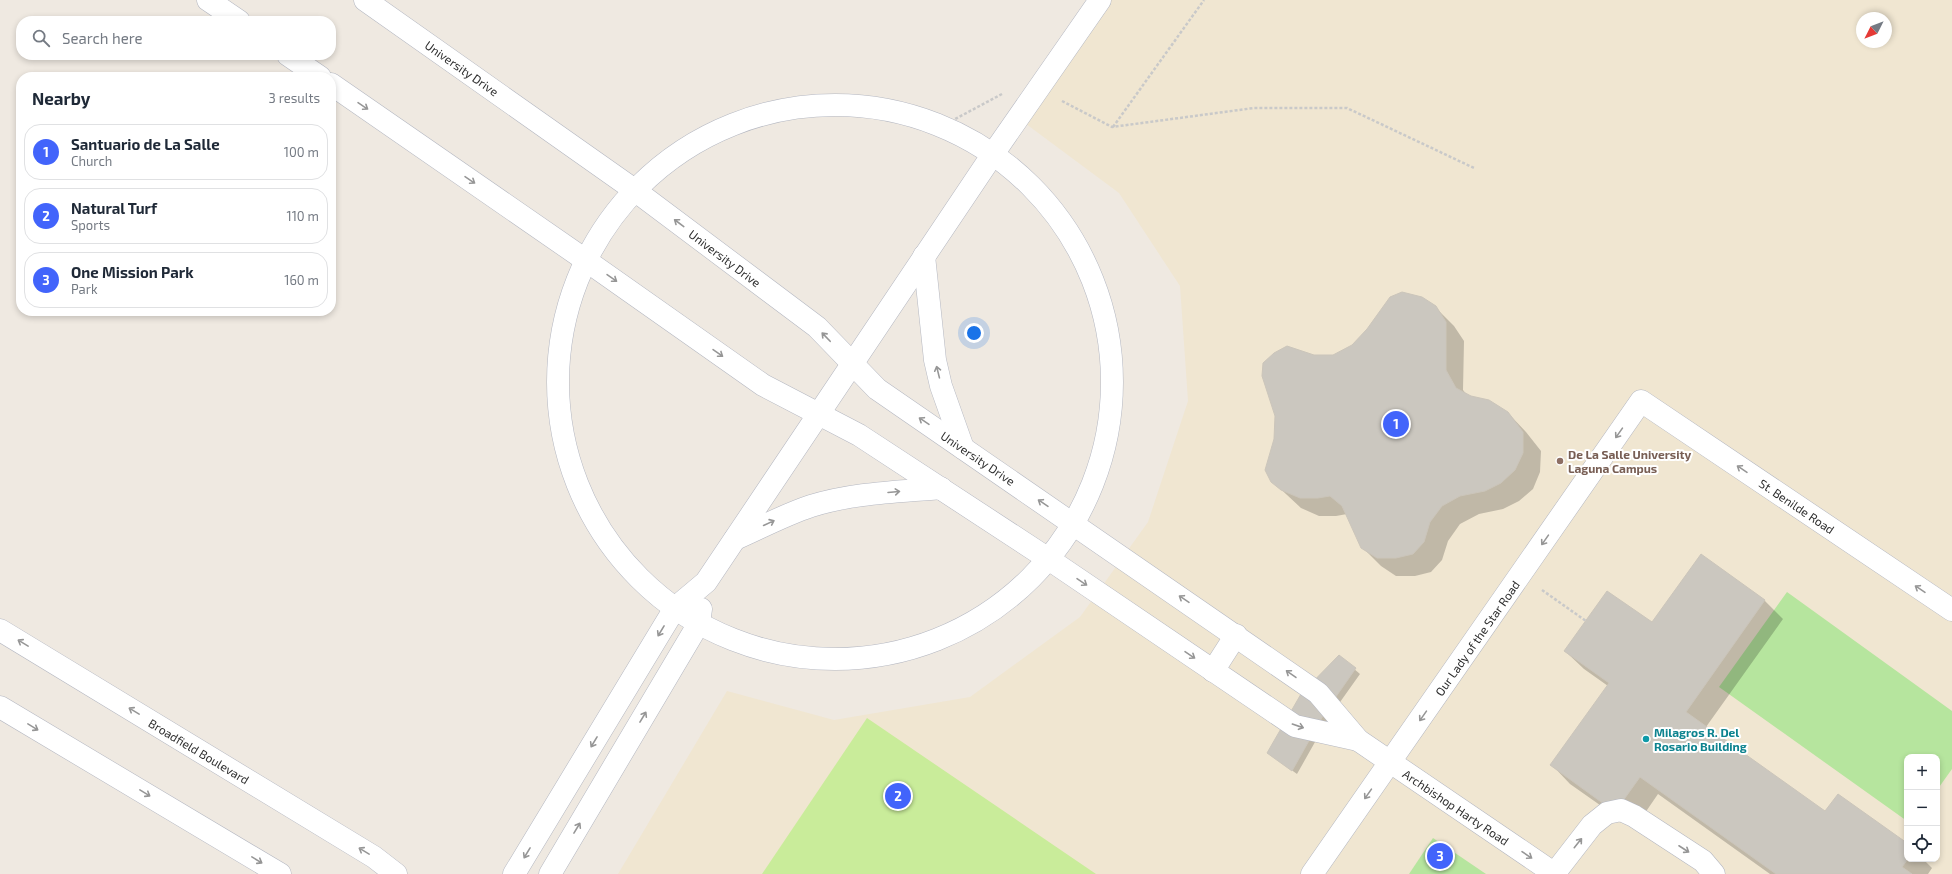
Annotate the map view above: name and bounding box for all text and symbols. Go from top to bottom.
north arrow [1856,12,1892,48]
search box [16,16,336,60]
icon: search [30,27,52,49]
text: Search here [62,29,143,47]
street label: University Drive [423,37,501,99]
text: Nearby [32,88,90,108]
text: 3 results [269,90,320,106]
one-way arrow [357,103,369,111]
text: Santuario de La Salle [71,135,220,153]
text: 1 [43,144,49,160]
text: 100 m [284,144,319,160]
text: Church [71,153,112,169]
one-way arrow [465,176,476,184]
text: Natural Turf [71,199,157,217]
text: 2 [42,208,50,224]
text: 110 m [287,208,319,224]
text: Sports [71,217,110,233]
one-way arrow [673,219,684,228]
street label: University Drive [686,226,764,290]
text: One Mission Park [71,263,194,281]
text: 3 [42,272,50,288]
text: 160 m [284,272,319,288]
one-way arrow [606,274,617,282]
text: Park [71,281,98,297]
your location [964,323,984,343]
one-way arrow [821,332,831,342]
one-way arrow [712,349,723,357]
one-way arrow [933,365,941,378]
pin: 1 [1383,409,1409,439]
one-way arrow [919,417,930,425]
one-way arrow [1615,427,1623,438]
street label: University Drive [938,428,1018,488]
place label: De La Salle University Laguna Campus [1568,447,1691,475]
marker: De La Salle University Laguna Campus [1555,456,1565,466]
one-way arrow [1737,465,1748,473]
street label: St. Benilde Road [1757,476,1837,536]
one-way arrow [887,488,900,495]
one-way arrow [1038,499,1049,507]
one-way arrow [763,519,775,526]
one-way arrow [1541,534,1549,545]
one-way arrow [1076,578,1087,586]
street label: Our Lady of the Star Road [1432,578,1522,698]
one-way arrow [1914,585,1925,593]
one-way arrow [1179,595,1190,603]
one-way arrow [657,625,665,637]
one-way arrow [17,639,29,647]
one-way arrow [1184,651,1195,659]
one-way arrow [1285,670,1296,678]
one-way arrow [128,706,140,714]
one-way arrow [1419,710,1427,721]
one-way arrow [639,712,647,723]
street label: Broadfield Boulevard [146,715,252,787]
one-way arrow [27,723,39,731]
one-way arrow [1292,723,1305,730]
place label: Milagros R. Del Rosario Building [1654,725,1747,753]
marker: Milagros R. Del Rosario Building [1641,734,1651,744]
one-way arrow [590,736,598,747]
map controls [1904,754,1940,862]
button: + [1904,754,1940,790]
street label: Archbishop Harty Road [1400,766,1512,848]
pin: 2 [885,781,911,811]
one-way arrow [1364,788,1372,799]
one-way arrow [139,790,151,798]
button: − [1904,790,1940,826]
one-way arrow [573,822,581,834]
button: locate [1904,826,1940,862]
one-way arrow [1574,837,1582,848]
pin: 3 [1427,841,1453,871]
one-way arrow [1678,845,1690,853]
one-way arrow [358,847,370,855]
one-way arrow [522,847,530,859]
one-way arrow [1521,851,1532,859]
one-way arrow [251,857,263,865]

